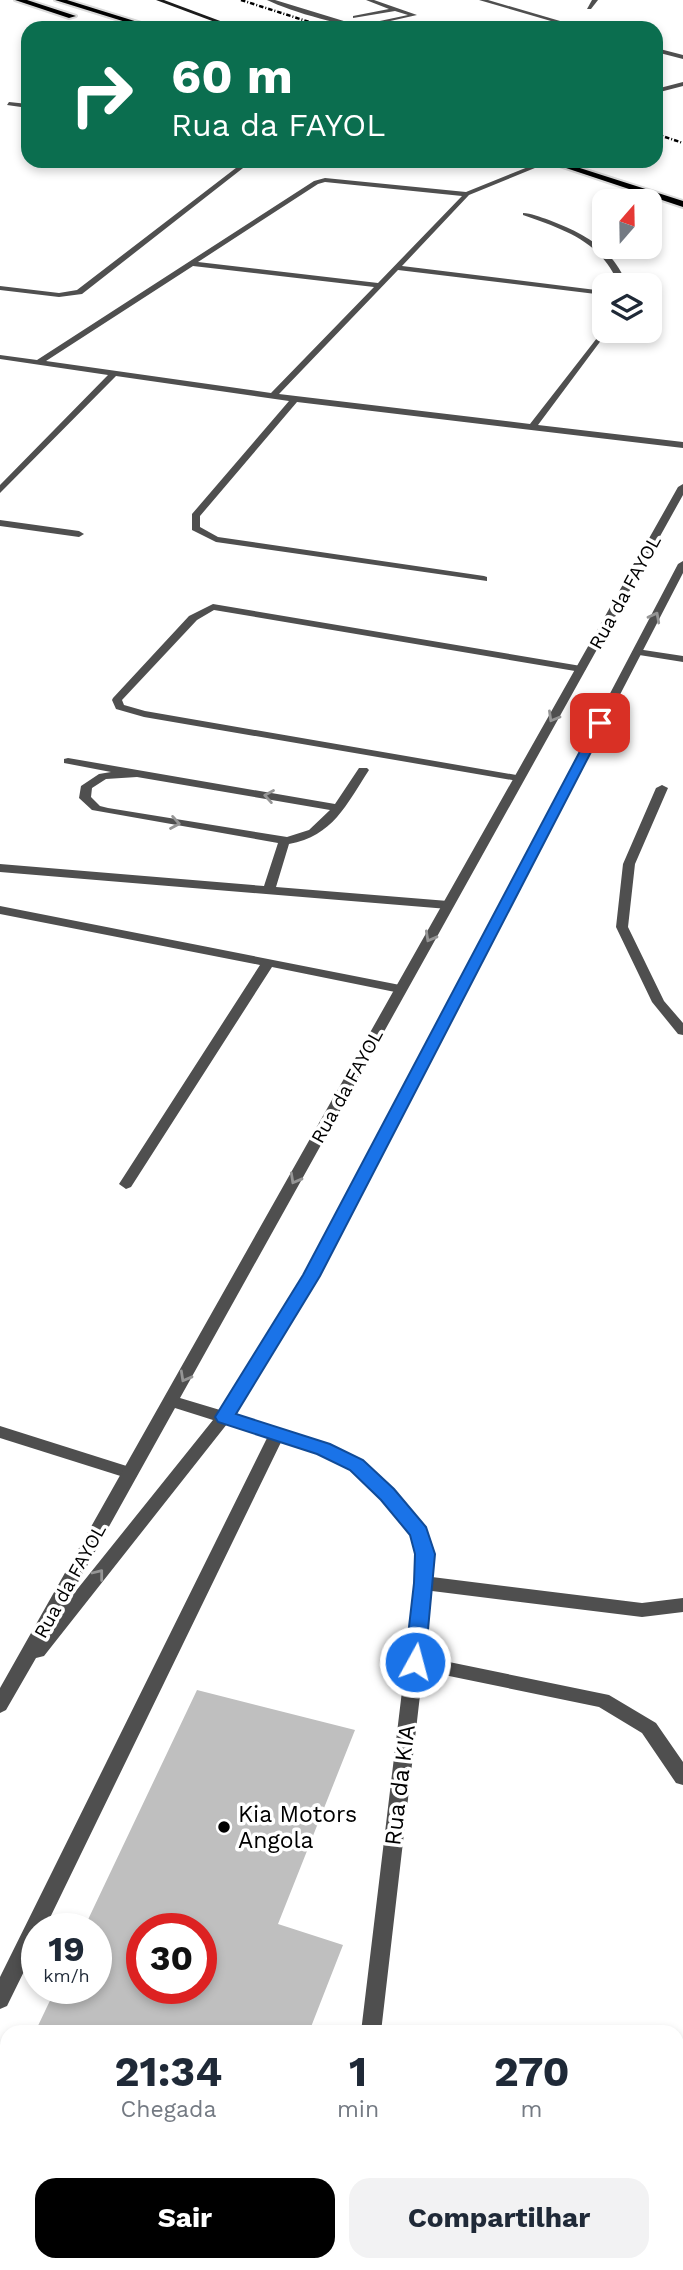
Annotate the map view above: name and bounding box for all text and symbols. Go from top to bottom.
text: 60 m [171,47,293,105]
icon: right [56,49,147,140]
text: Rua da FAYOL [171,106,385,144]
north arrow [592,189,662,259]
map controls [592,189,662,343]
button: layers [592,273,662,343]
street label: Rua da FAYOL [584,531,666,653]
one-way arrow [647,612,661,624]
pin [570,693,630,753]
icon: arrive [581,704,619,742]
one-way arrow [548,710,561,723]
one-way arrow [263,789,275,804]
one-way arrow [169,815,181,830]
one-way arrow [425,930,438,942]
street label: Rua da FAYOL [306,1025,388,1147]
one-way arrow [290,1171,303,1184]
one-way arrow [180,1370,193,1383]
street label: Rua da FAYOL [29,1520,111,1642]
one-way arrow [91,1570,104,1582]
position arrow [378,1625,452,1699]
street label: Rua da KIA [379,1723,421,1847]
place label: Kia Motors Angola [238,1801,357,1854]
marker: Kia Motors Angola [216,1819,232,1835]
speed limit sign: 30 [126,1913,217,2004]
text: 19 [48,1928,85,1970]
text: km/h [43,1965,90,1986]
text: 21:34 [115,2047,222,2096]
text: 1 [349,2047,367,2096]
text: 270 [494,2047,569,2096]
text: Chegada [120,2096,216,2123]
text: min [337,2096,379,2123]
text: m [521,2096,543,2123]
button: Sair [35,2178,335,2258]
button: Compartilhar [349,2178,649,2258]

